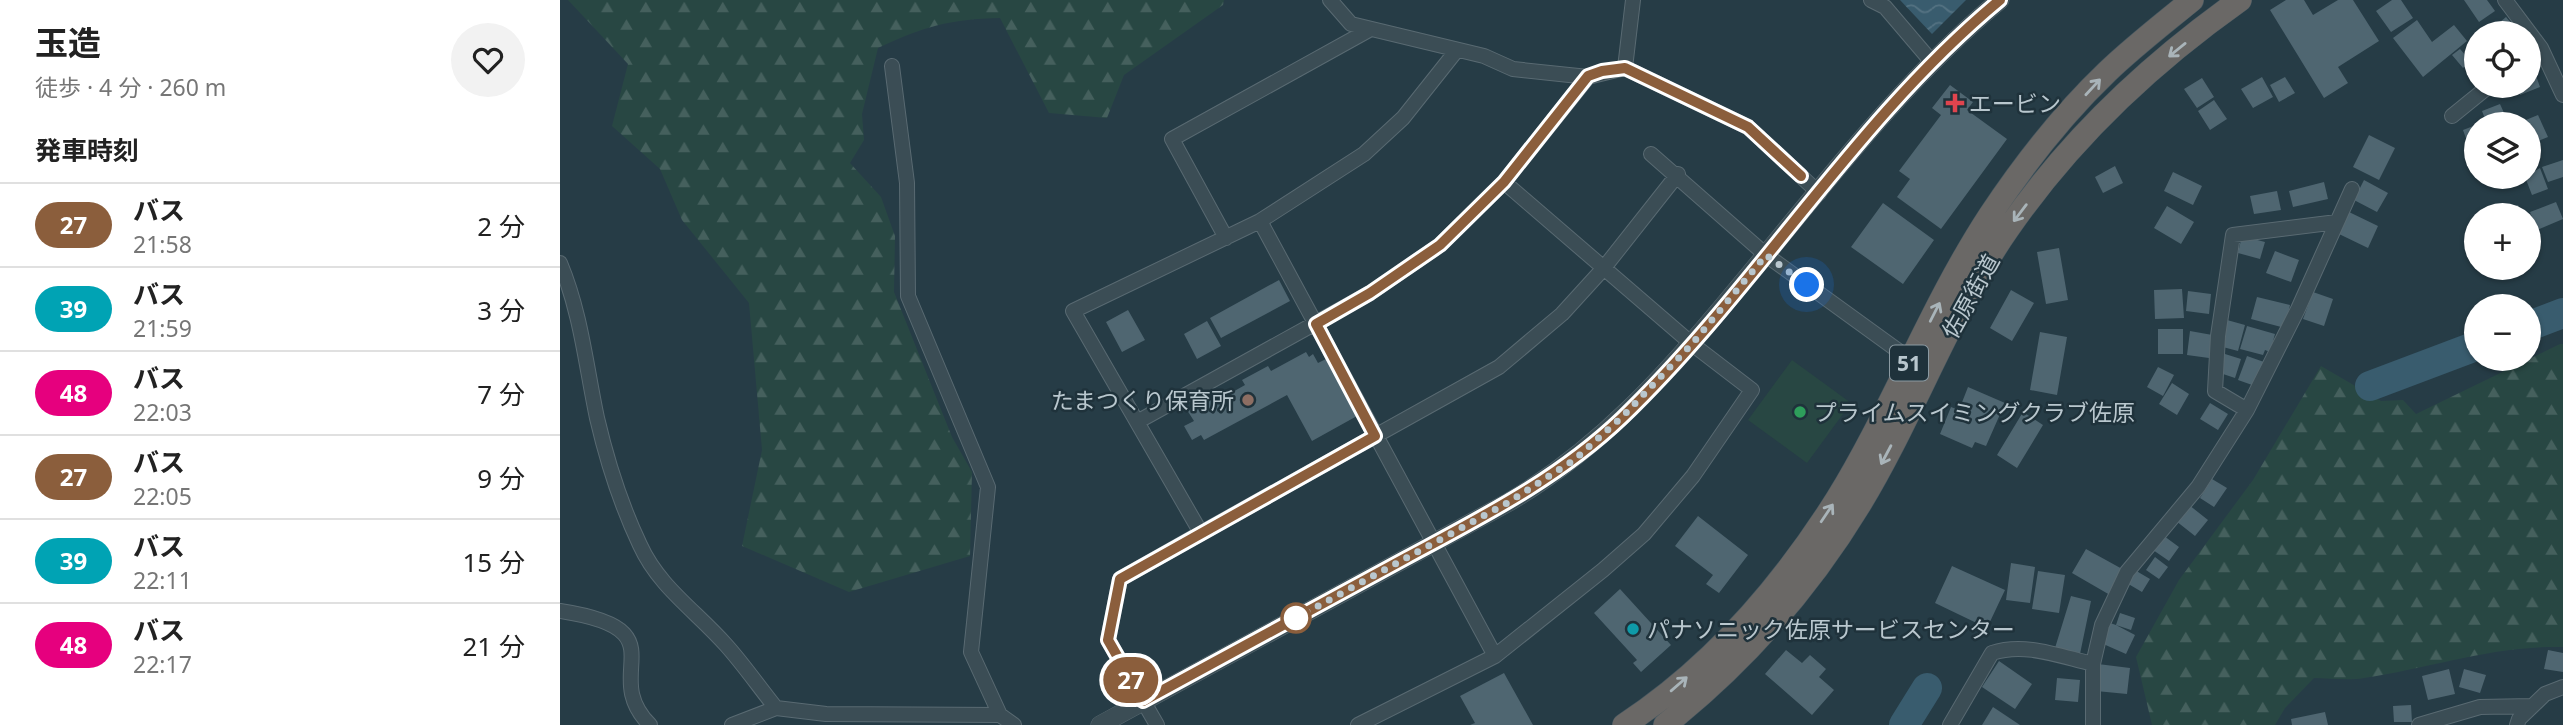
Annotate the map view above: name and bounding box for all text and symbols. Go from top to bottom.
text: 玉造 [35,20,101,65]
map controls [2464,21,2541,371]
button: locate [2464,21,2541,98]
button: heart [451,23,525,97]
one-way arrow [2168,43,2187,58]
text: 徒歩 · 4 分 · 260 m [35,71,226,103]
one-way arrow [2085,78,2101,96]
place label: エービン [1969,87,2061,119]
marker: エービン [1947,95,1963,111]
button: layers [2464,112,2541,189]
text: 発車時刻 [35,132,139,168]
text: バス [133,192,185,228]
one-way arrow [2012,203,2027,222]
button: + [2464,203,2541,280]
text: 27 [60,208,87,241]
text: 2 分 [477,208,525,244]
text: 21:58 [133,228,192,260]
street label: 佐原街道 [1934,248,2006,344]
your location [1789,267,1824,302]
text: バス [133,276,185,312]
text: 39 [60,292,87,325]
text: 3 分 [477,292,525,328]
button: − [2464,294,2541,371]
one-way arrow [1928,303,1942,323]
text: 21:59 [133,312,192,344]
road number: 51 [1890,346,1928,380]
text: バス [133,360,185,396]
text: 48 [60,376,87,409]
text: 7 分 [477,376,525,412]
place label: たまつくり保育所 [1051,384,1234,416]
marker: たまつくり保育所 [1240,392,1256,408]
text: 22:03 [133,396,192,428]
place label: プライムスイミングクラブ佐原 [1814,396,2135,428]
marker: プライムスイミングクラブ佐原 [1792,404,1808,420]
text: バス [133,444,185,480]
one-way arrow [1879,444,1892,465]
text: 27 [60,460,87,493]
text: 9 分 [477,460,525,496]
text: 22:05 [133,480,192,512]
one-way arrow [1820,504,1835,523]
text: バス [133,528,185,564]
text: 39 [60,544,87,577]
text: 15 分 [462,544,525,580]
text: 22:11 [133,564,192,596]
unlabelled marker [1281,603,1311,633]
text: バス [133,612,185,648]
place label: パナソニック佐原サービスセンター [1647,613,2015,645]
marker: パナソニック佐原サービスセンター [1625,621,1641,637]
text: 48 [60,628,87,661]
text: 21 分 [462,628,525,664]
text: 22:17 [133,648,192,680]
line badge: 27 [1100,657,1162,703]
text: 27 [1117,663,1145,696]
one-way arrow [1669,676,1687,692]

